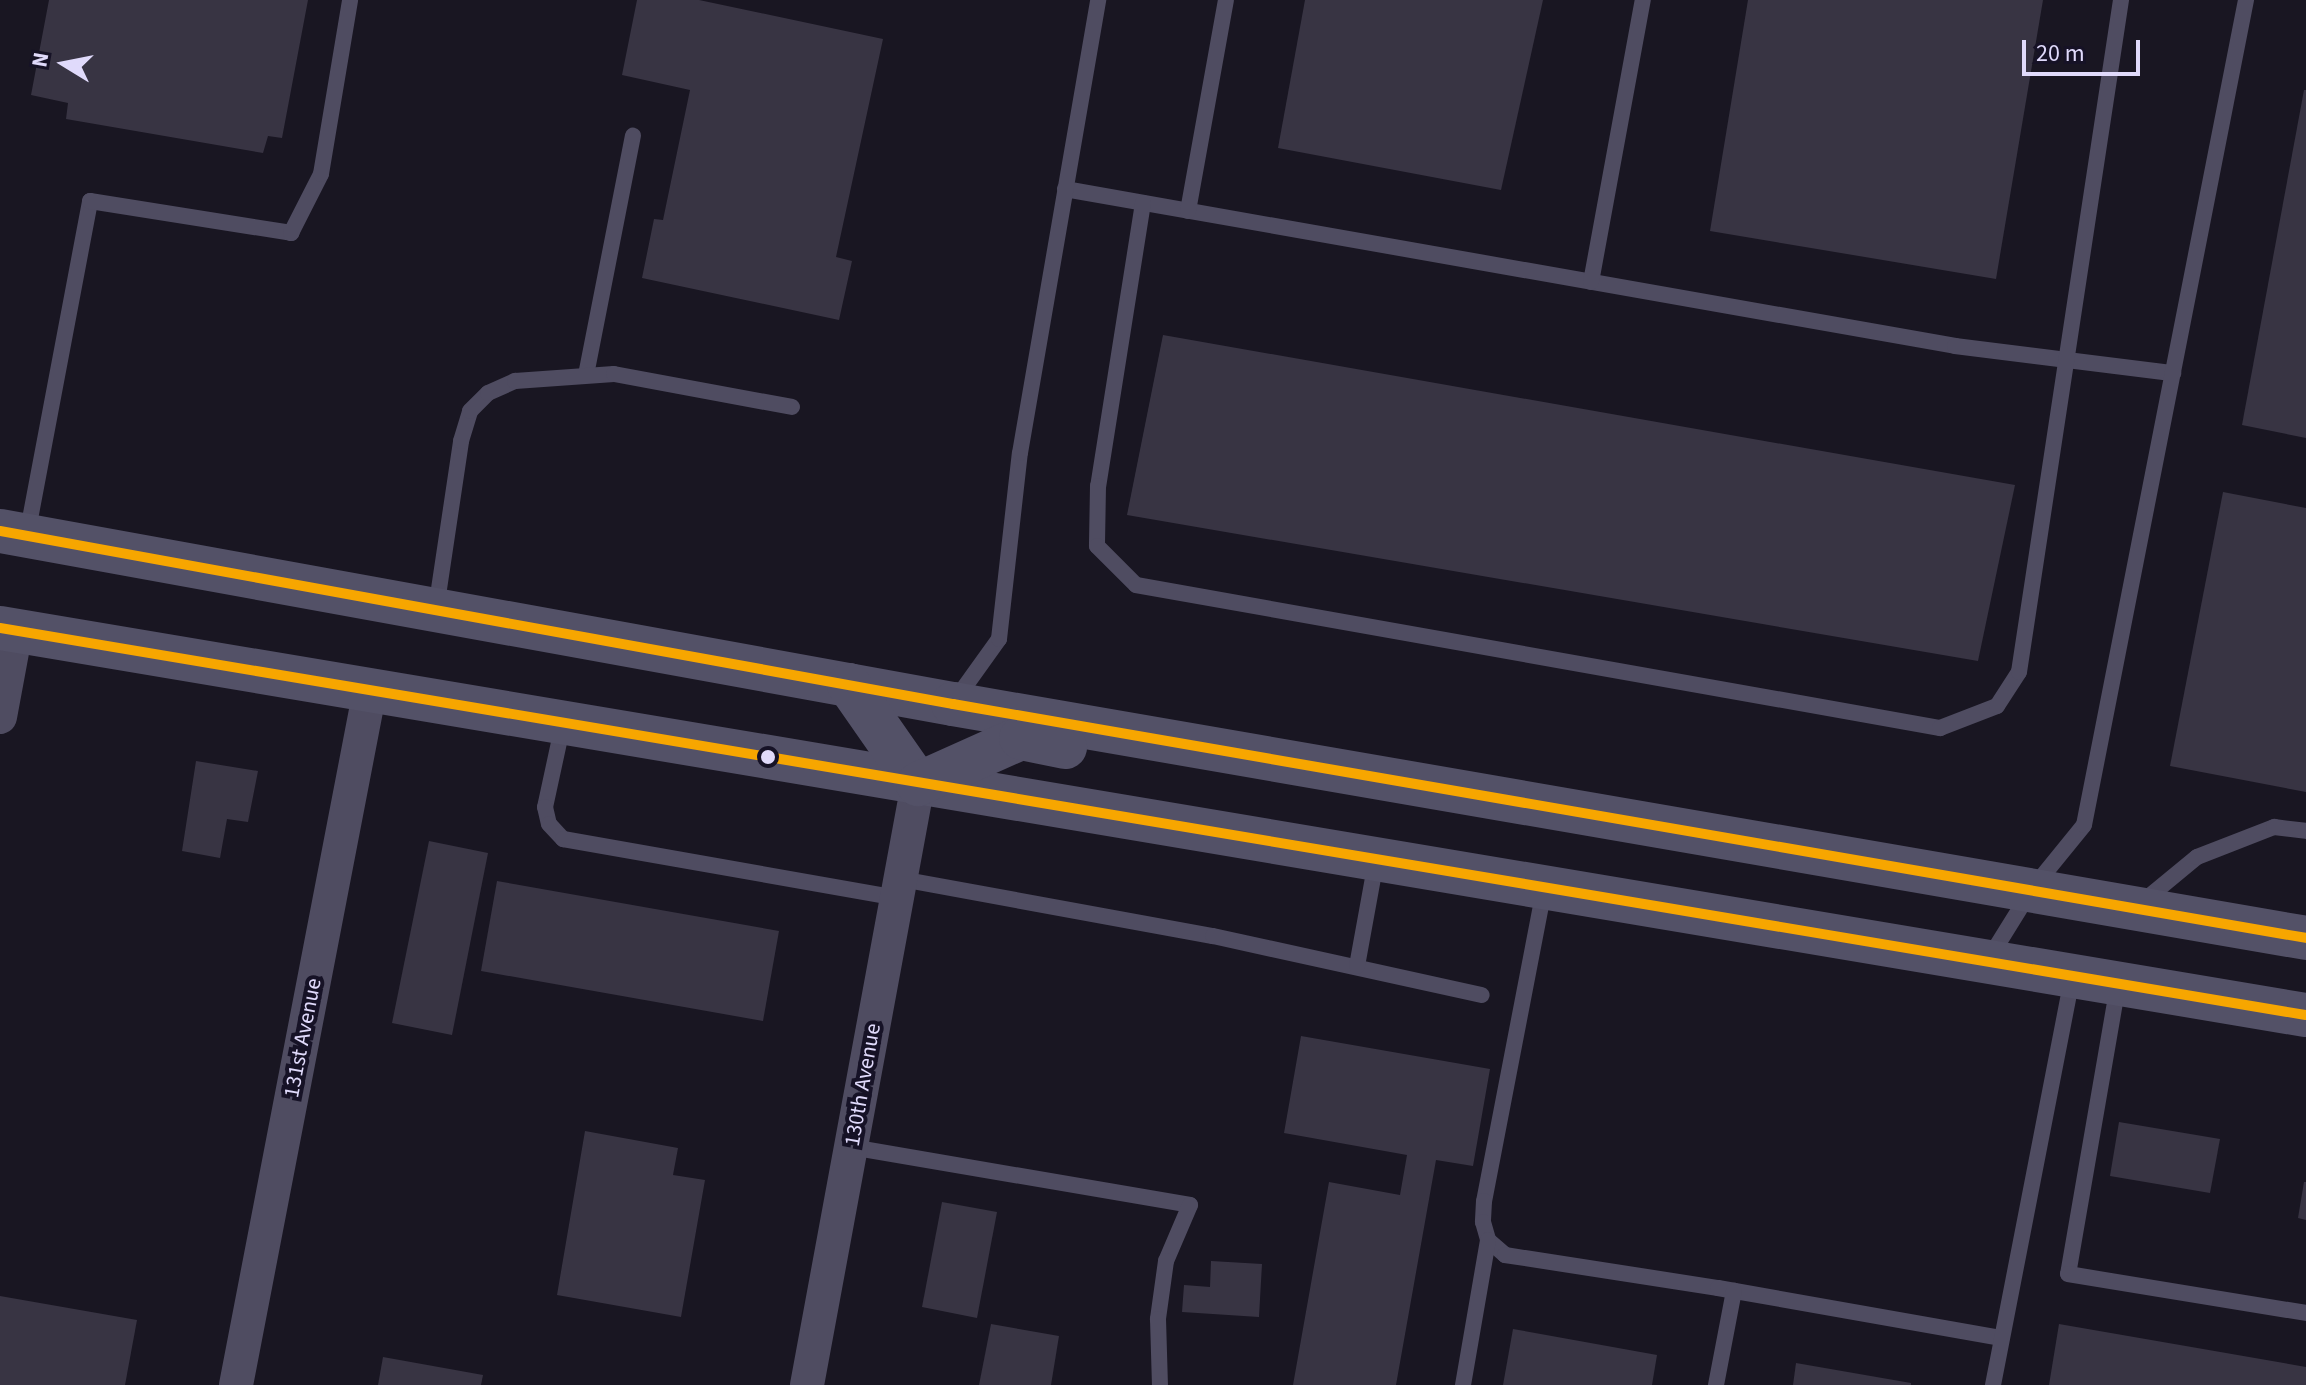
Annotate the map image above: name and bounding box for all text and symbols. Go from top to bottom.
north arrow [24,24,104,104]
scale bar [2026,24,2144,74]
text: 20 m [2036,36,2085,71]
text: N [23,50,57,70]
unlabelled marker [760,749,776,765]
street label: 131st Avenue [278,976,328,1100]
street label: 130th Avenue [839,1021,887,1149]

